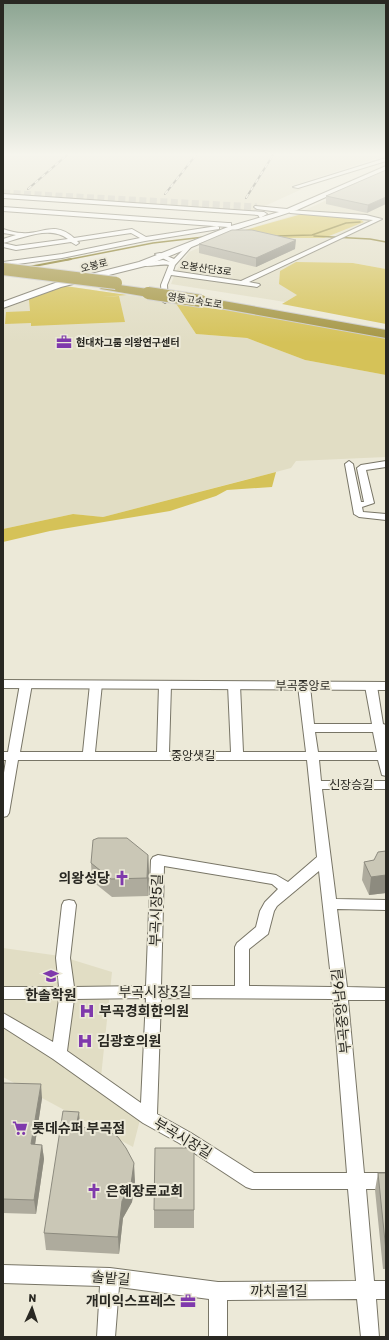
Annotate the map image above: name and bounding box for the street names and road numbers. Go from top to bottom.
street label: 오봉로 [79,257,109,275]
street label: 오봉산단3로 [179,259,232,279]
street label: 영동고속도로 [167,291,223,311]
street label: 부곡중앙로 [275,679,331,693]
street label: 중앙샛길 [171,749,215,763]
street label: 신장승길 [329,778,373,792]
street label: 부곡시장5길 [147,873,166,947]
street label: 부곡중앙남6길 [329,967,354,1054]
street label: 부곡시장3길 [119,984,191,1001]
street label: 부곡시장길 [151,1115,215,1162]
street label: 솔밭길 [91,1268,131,1289]
street label: 까치골1길 [250,1283,308,1300]

